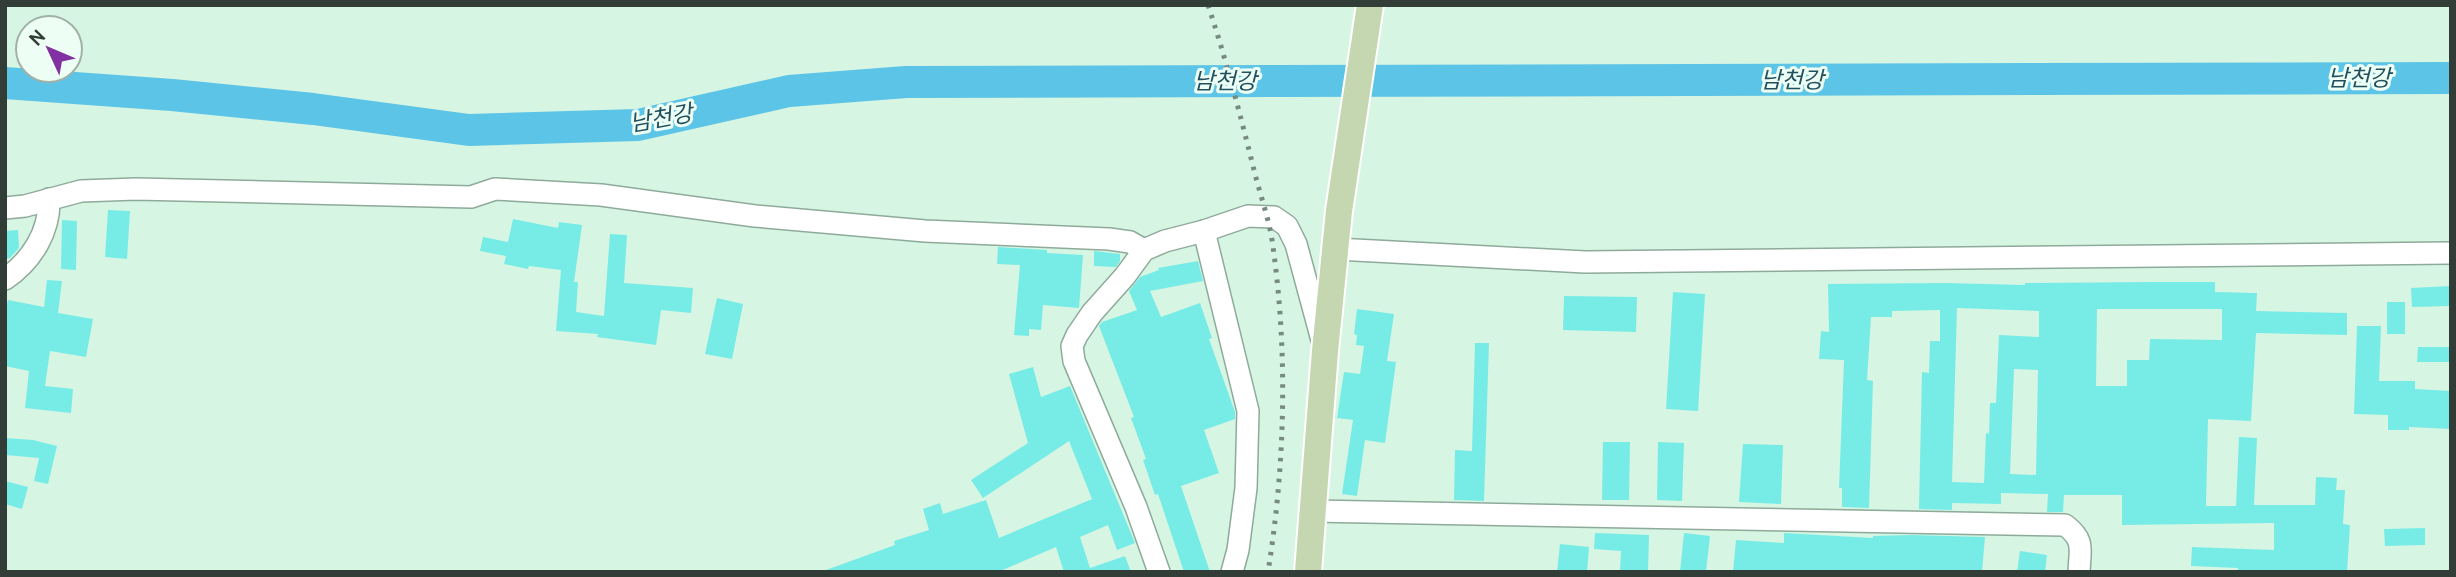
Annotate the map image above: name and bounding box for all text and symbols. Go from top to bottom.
north arrow [14,14,84,84]
text: N [24,25,50,50]
water label: 남천강 [2327,64,2394,92]
water label: 남천강 [1760,66,1827,94]
water label: 남천강 [1193,67,1260,95]
water label: 남천강 [627,98,697,137]

